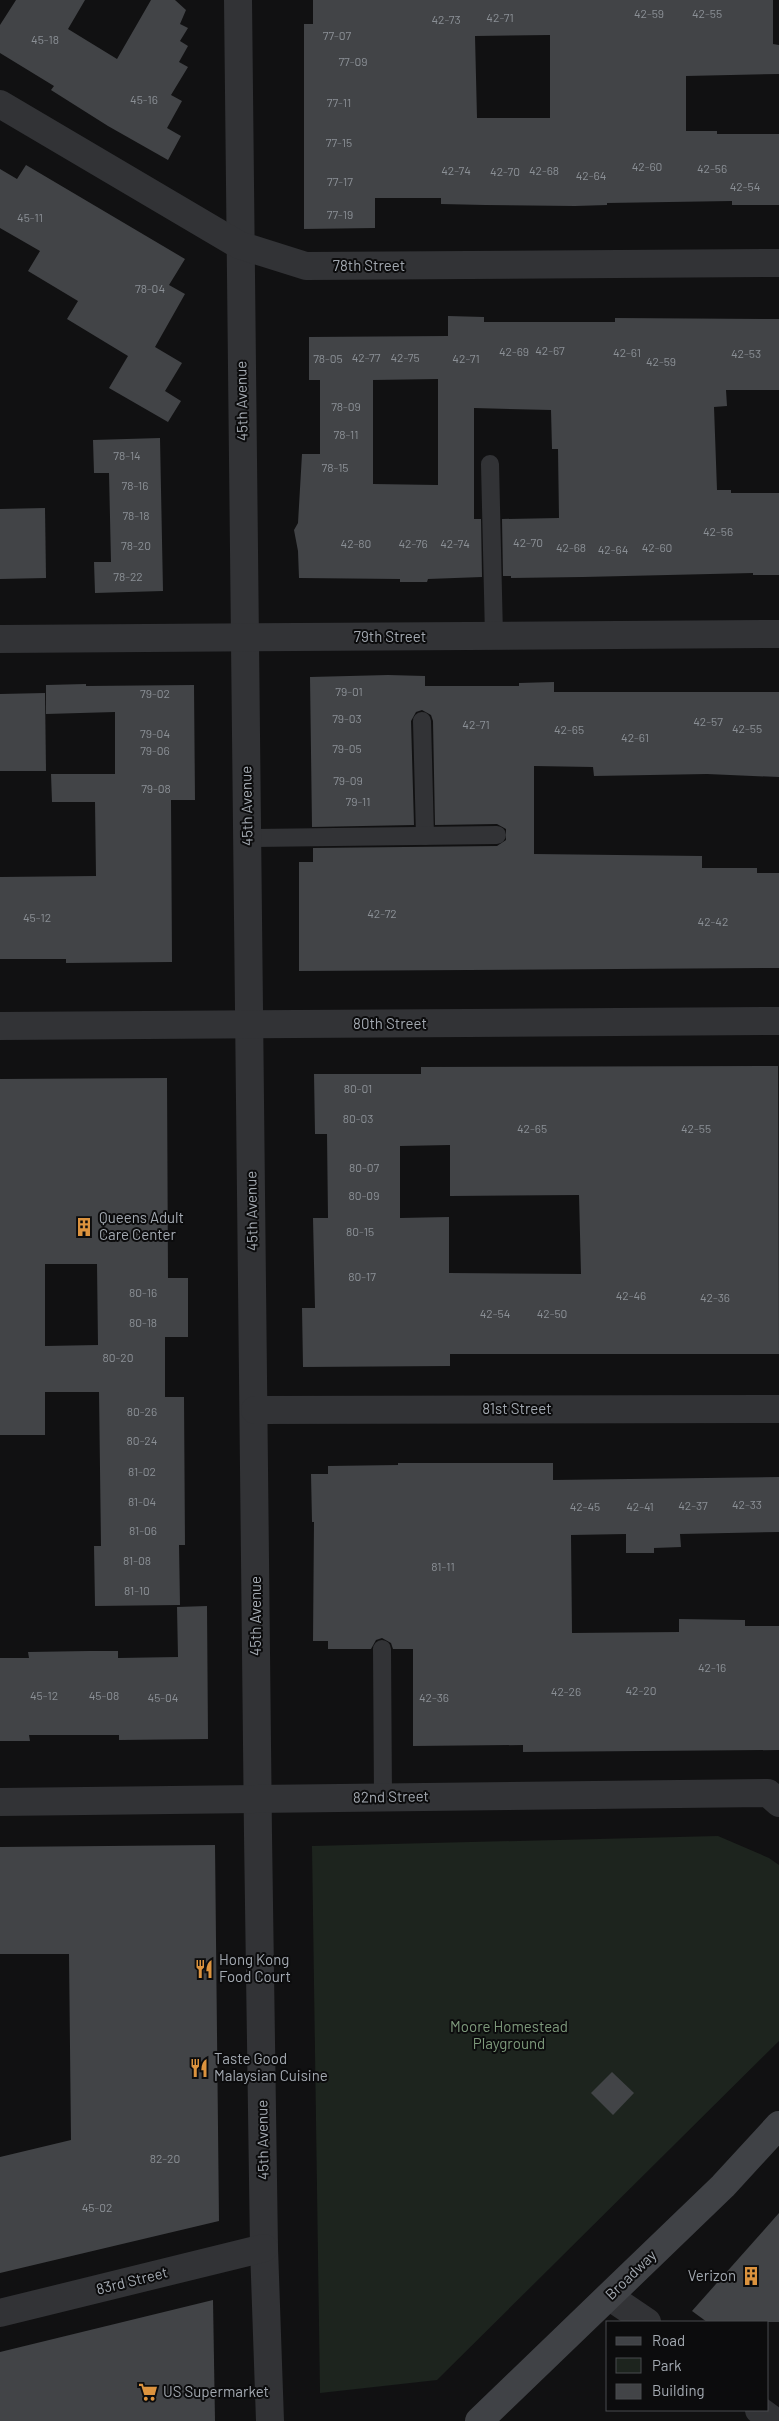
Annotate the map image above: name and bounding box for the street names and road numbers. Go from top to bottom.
street label: 78th Street [333,256,405,274]
street label: 45th Avenue [231,361,251,441]
street label: 79th Street [354,627,426,645]
street label: 45th Avenue [236,766,256,846]
street label: 80th Street [353,1014,427,1032]
street label: 45th Avenue [241,1171,261,1251]
street label: 81st Street [482,1399,552,1417]
street label: 45th Avenue [246,1576,264,1656]
street label: 82nd Street [353,1786,429,1806]
street label: 45th Avenue [252,2100,272,2180]
street label: Broadway [601,2246,660,2303]
street label: 83rd Street [94,2262,169,2298]

